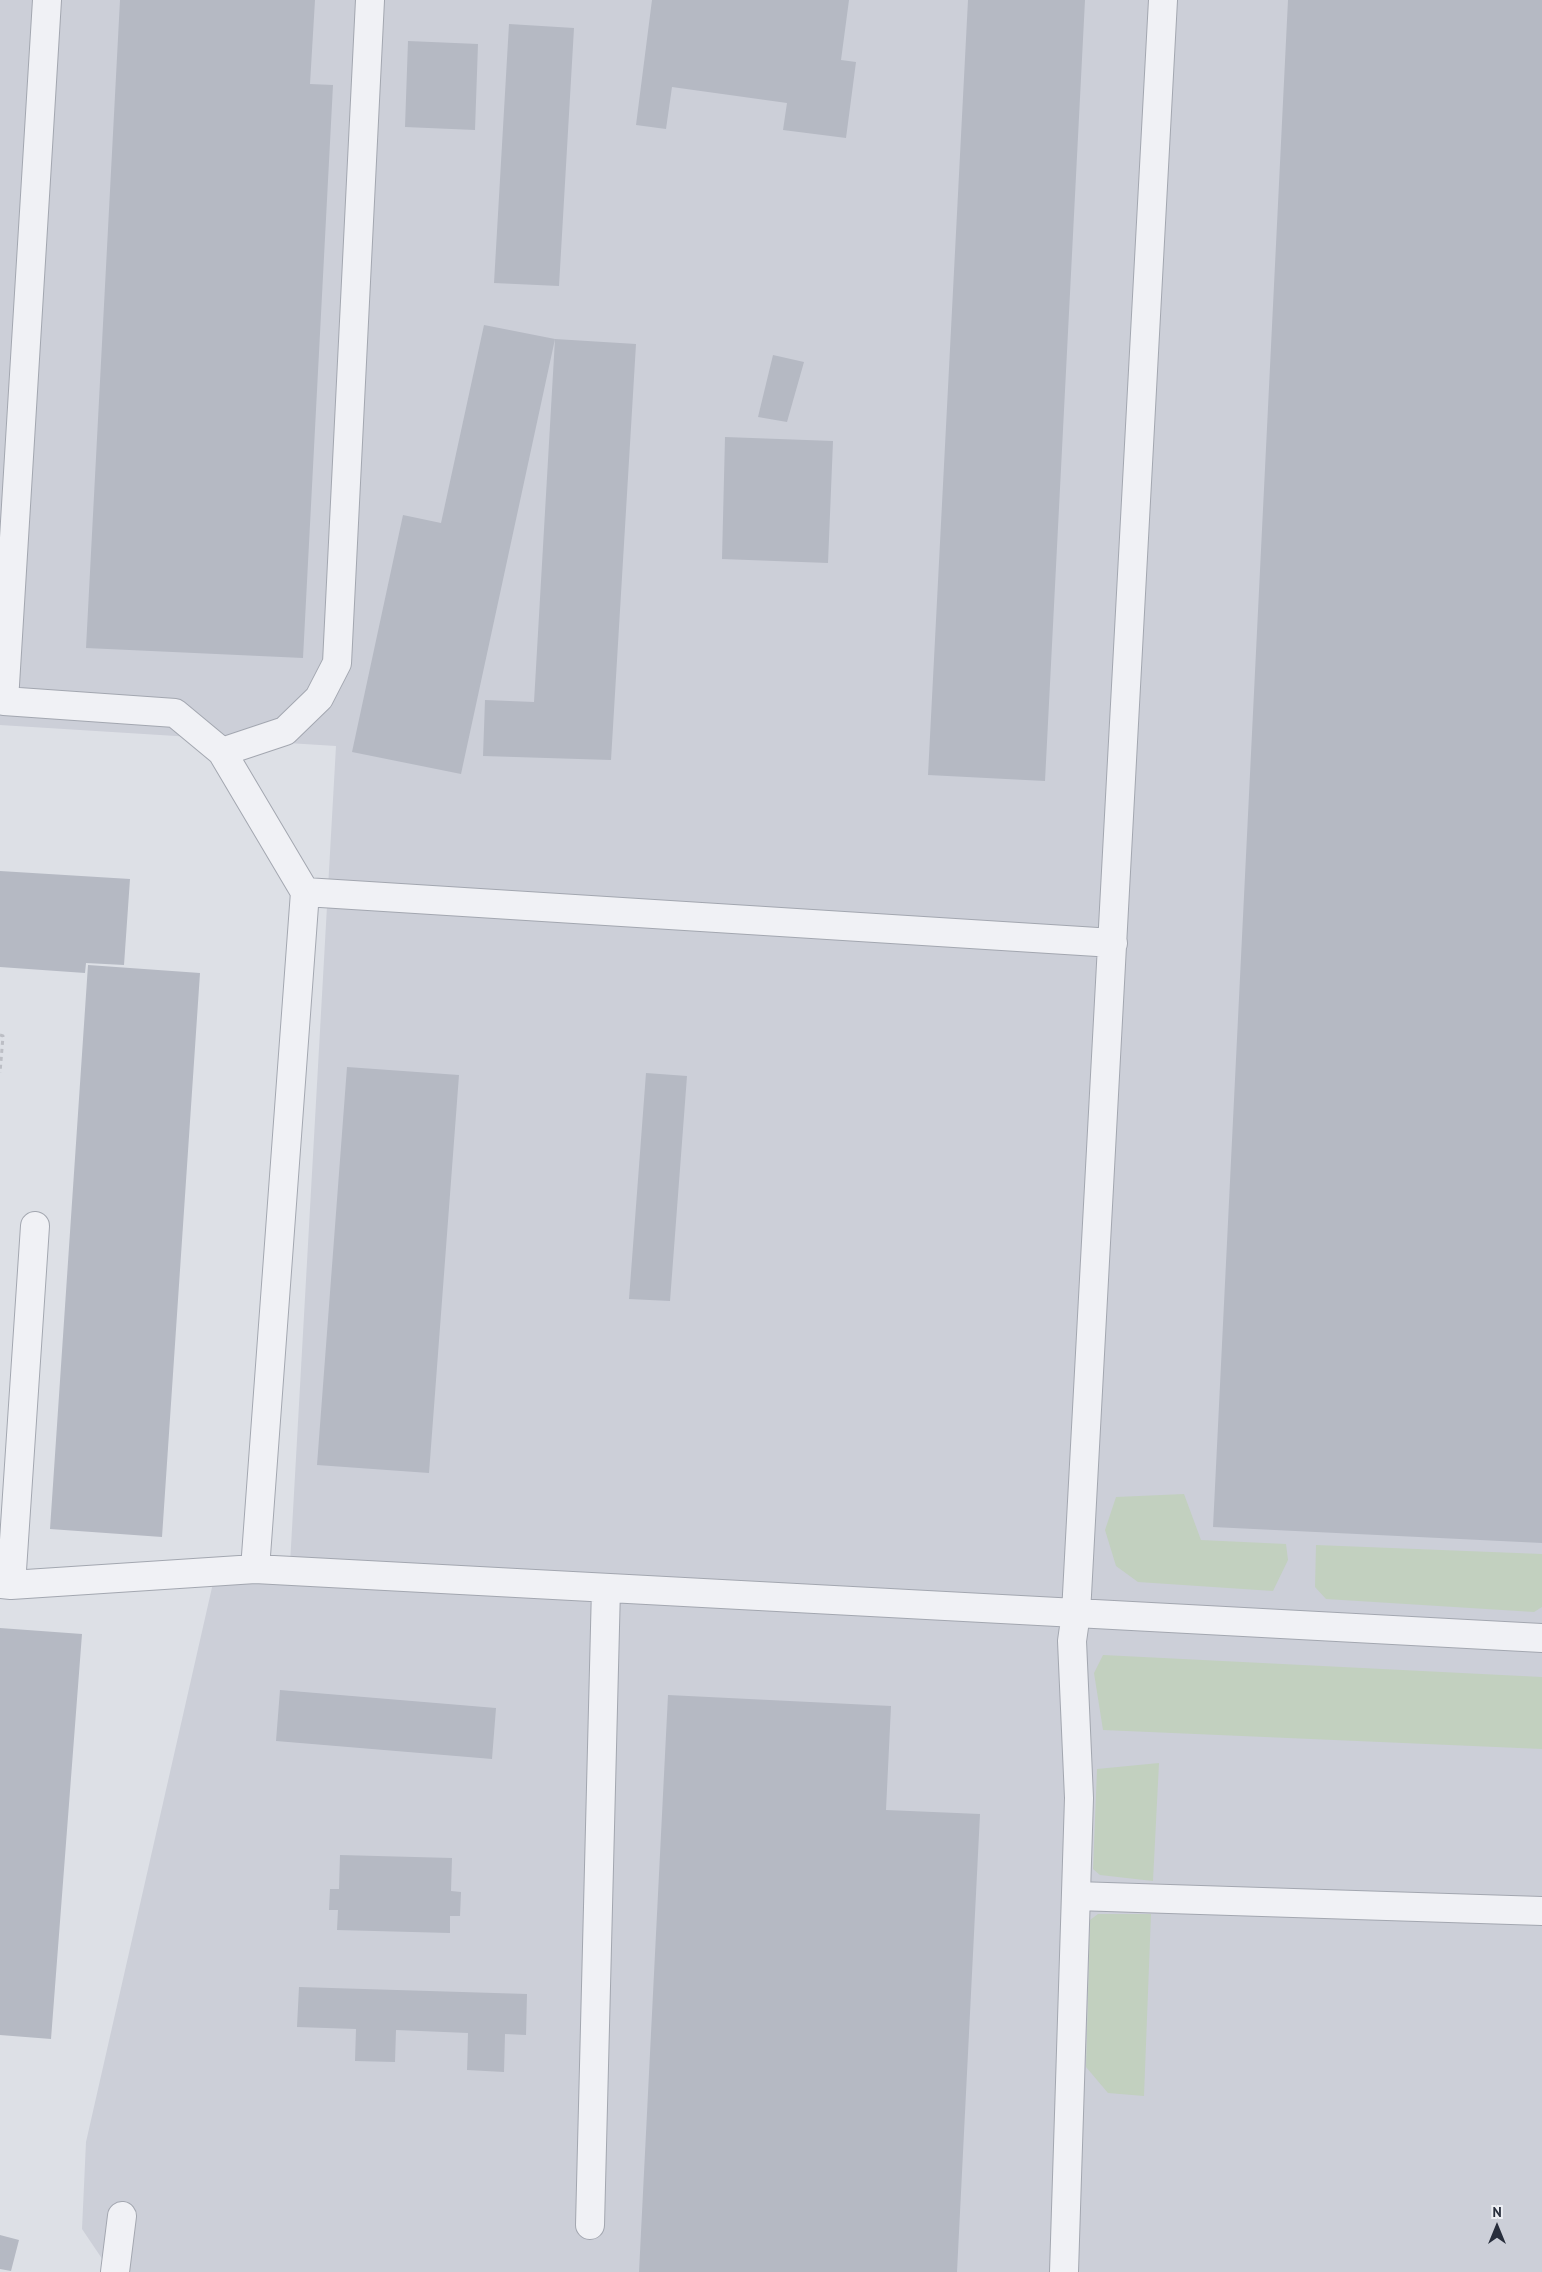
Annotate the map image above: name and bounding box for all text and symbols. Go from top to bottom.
north arrow [1472,2202,1522,2252]
text: N [1492,2203,1502,2221]

